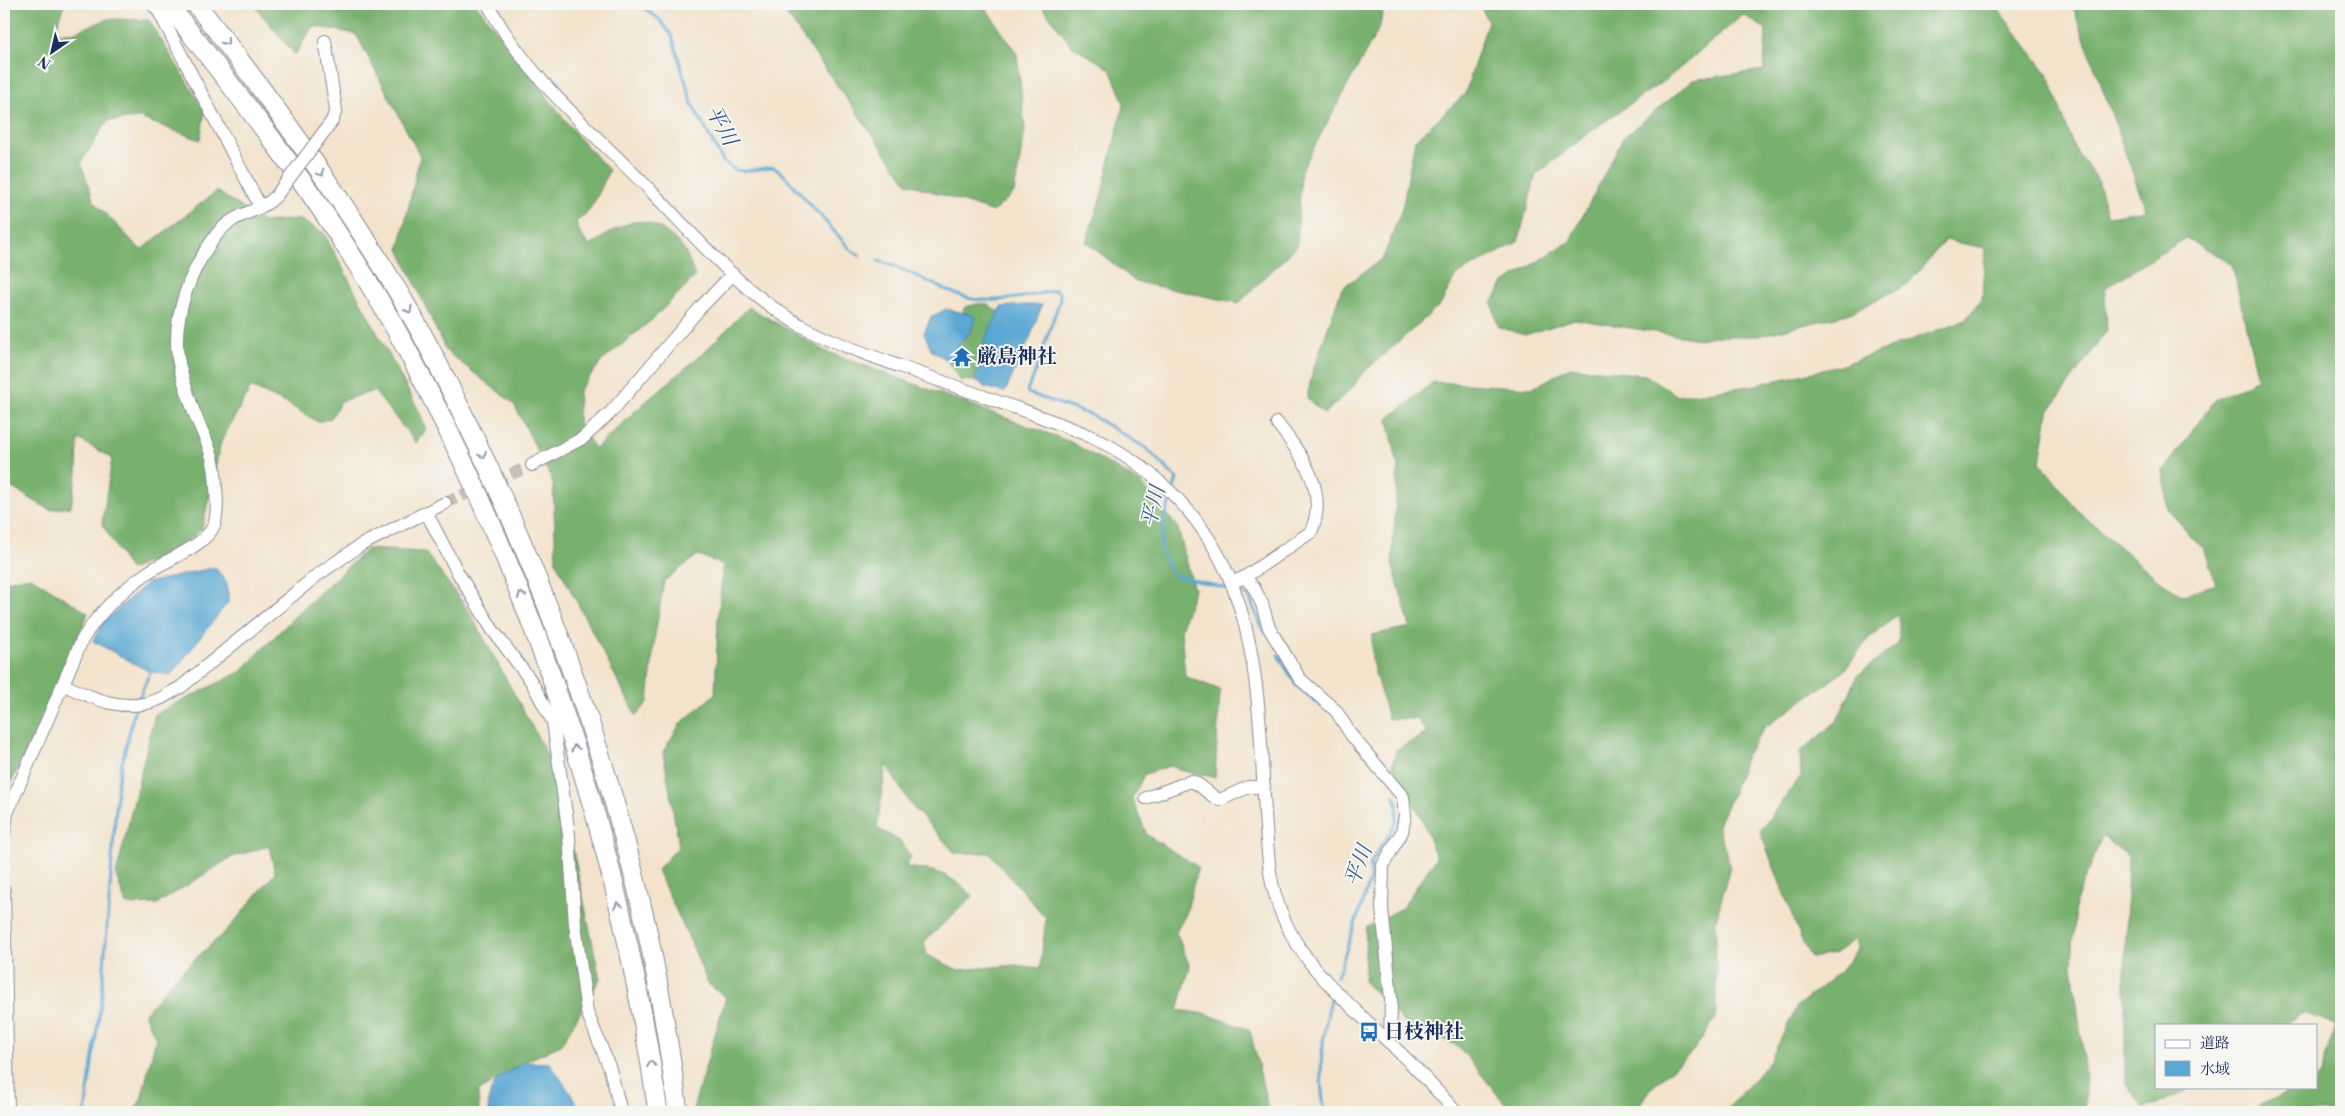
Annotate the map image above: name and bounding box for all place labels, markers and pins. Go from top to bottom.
place label: 厳島神社 [977,345,1057,370]
temple icon: 厳島神社 [951,346,973,368]
place label: 日枝神社 [1384,1020,1464,1045]
bus stop icon: 日枝神社 [1358,1021,1380,1043]

